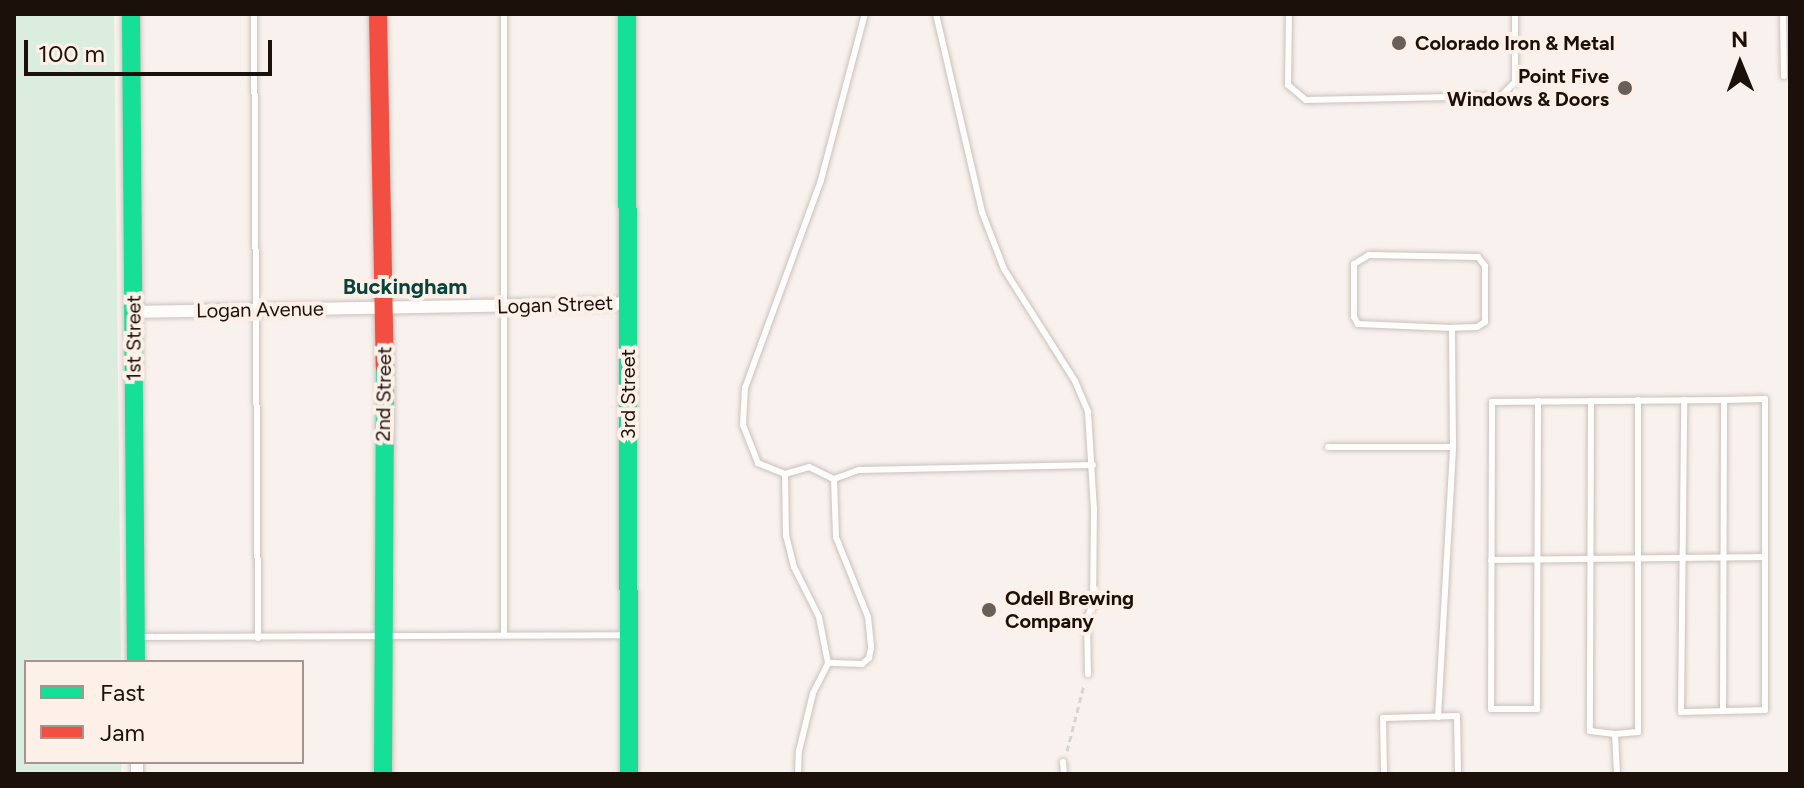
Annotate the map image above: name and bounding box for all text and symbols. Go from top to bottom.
scale bar [28,24,276,74]
north arrow [1700,24,1780,104]
text: N [1731,26,1748,53]
place label: Colorado Iron & Metal [1415,31,1615,55]
marker: Colorado Iron & Metal [1390,34,1408,52]
text: 100 m [38,39,105,68]
place label: Point Five Windows & Doors [1447,64,1609,111]
marker: Point Five Windows & Doors [1616,79,1634,97]
district label: Buckingham [343,274,467,300]
street label: Logan Street [497,291,613,319]
street label: 1st Street [122,295,146,381]
street label: Logan Avenue [196,297,324,323]
street label: 2nd Street [371,346,397,442]
street label: 3rd Street [616,349,640,439]
place label: Odell Brewing Company [1005,586,1134,633]
marker: Odell Brewing Company [980,601,998,619]
legend [24,660,304,764]
text: Fast [100,678,145,707]
text: Jam [100,718,145,747]

